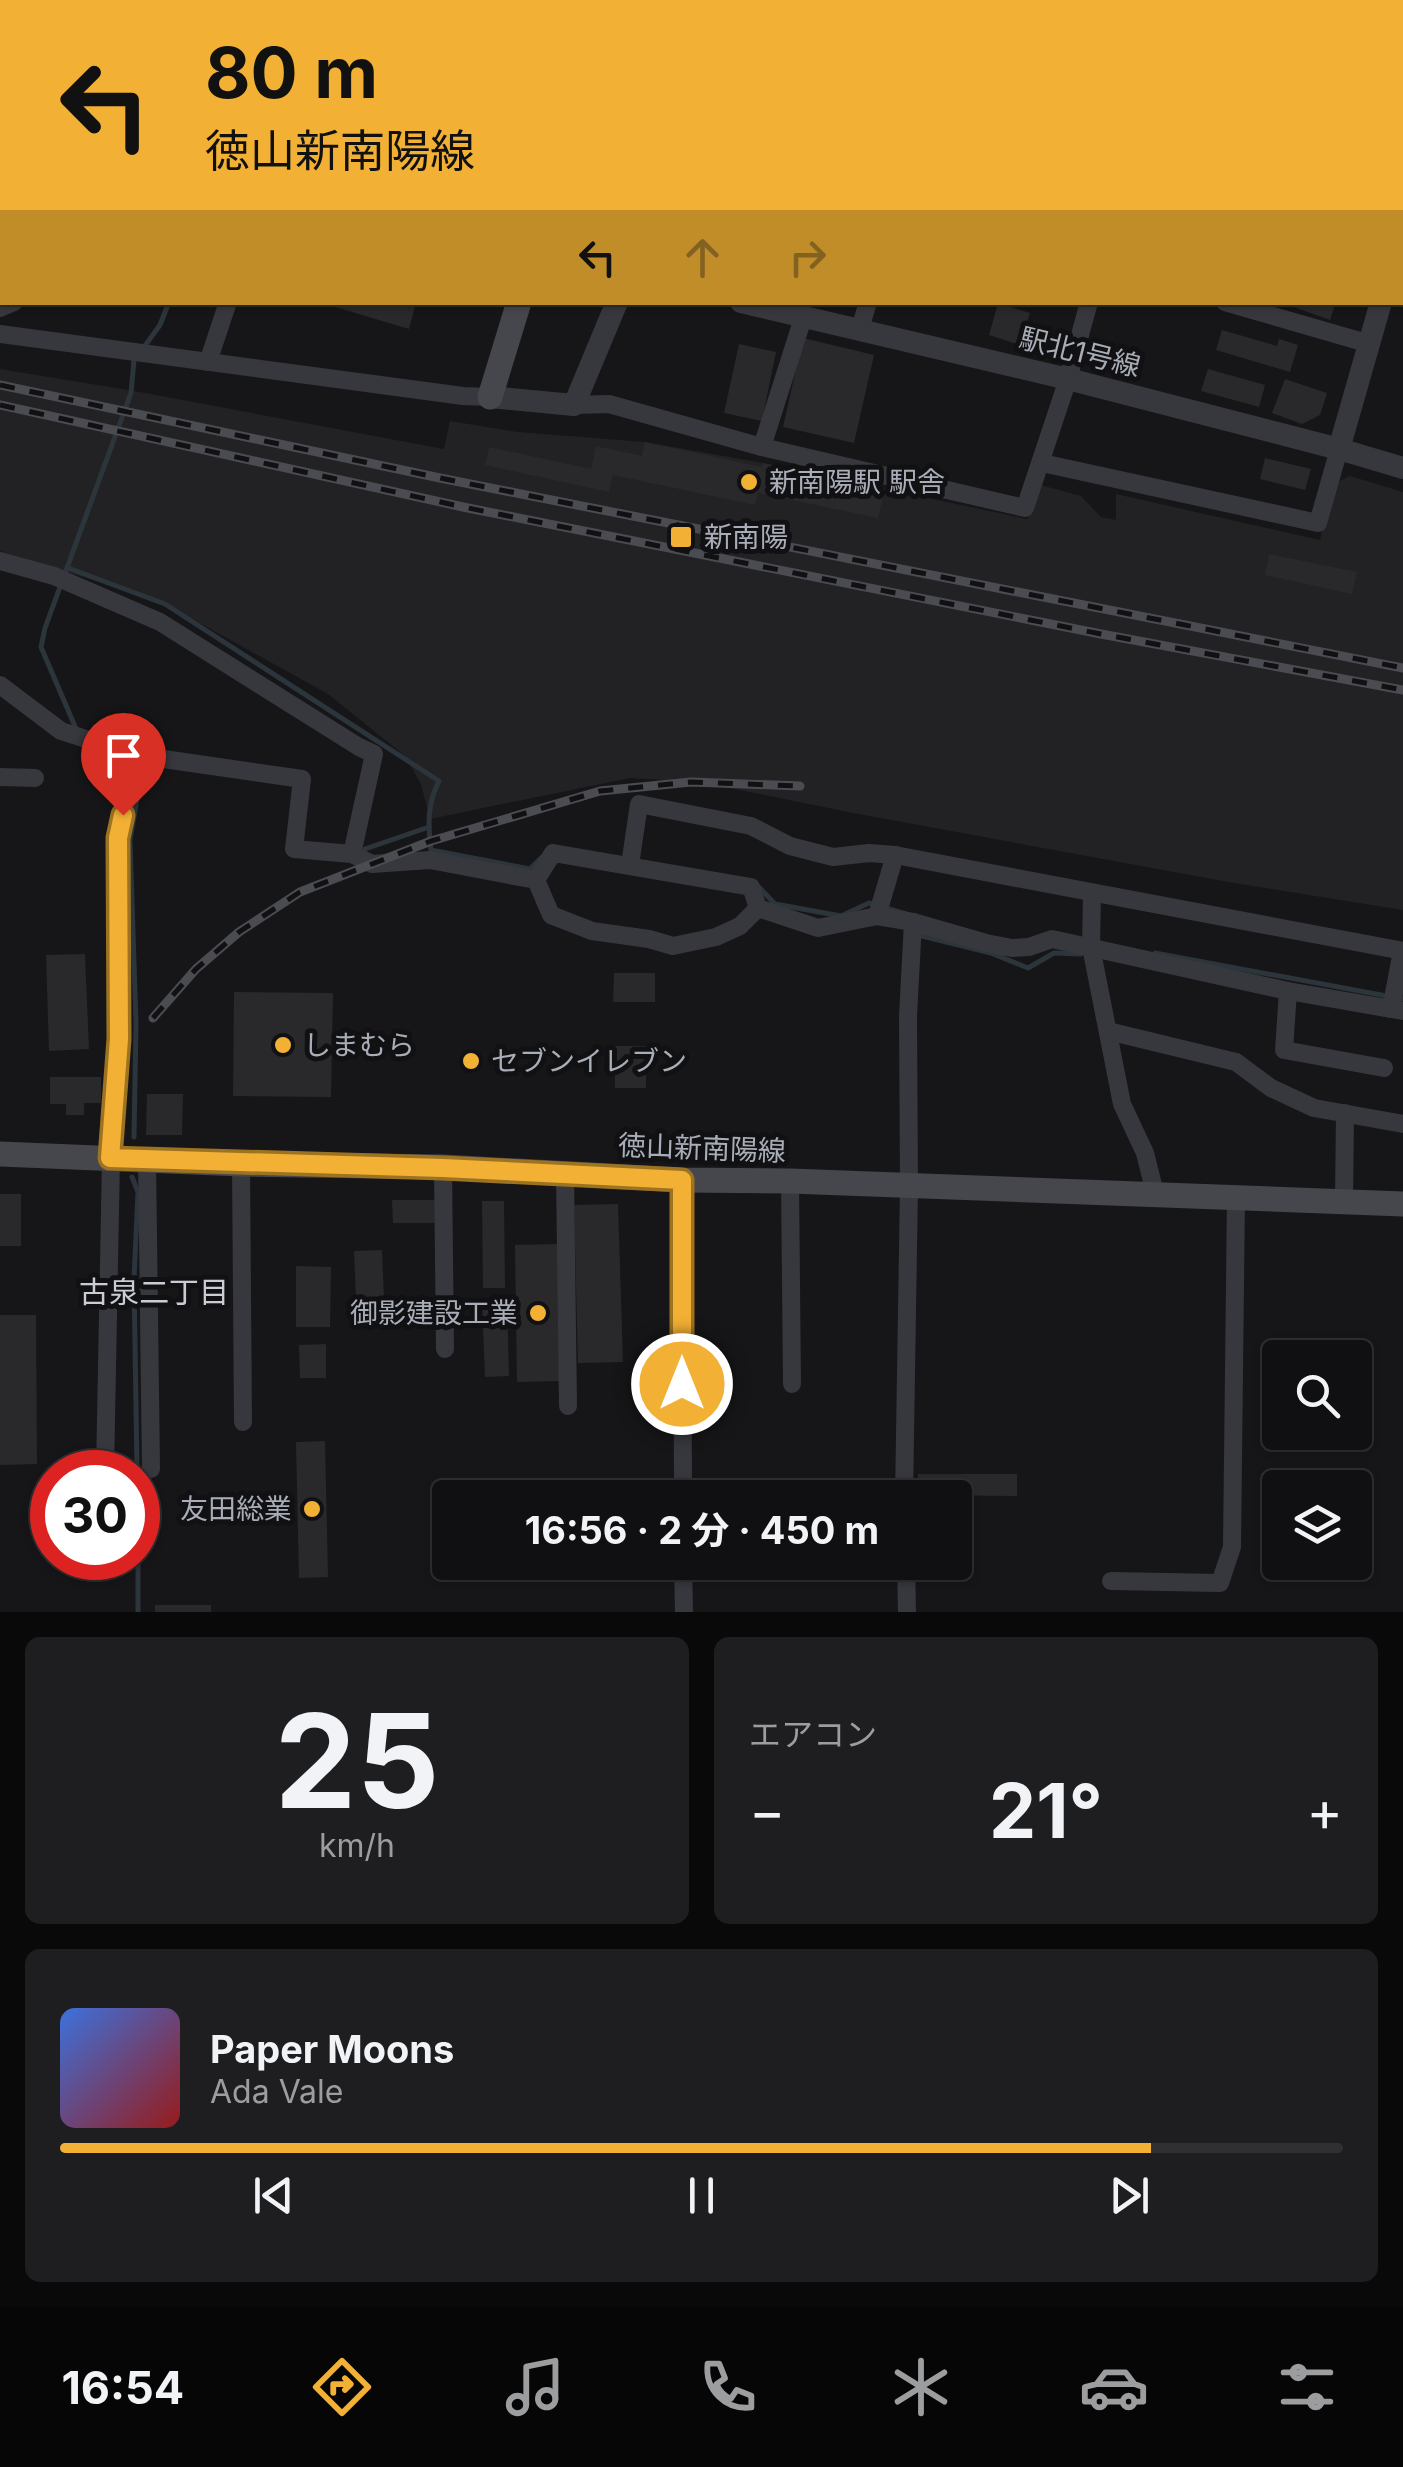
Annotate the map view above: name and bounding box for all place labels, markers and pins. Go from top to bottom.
place label: 新南陽駅 駅舎 [769,465,945,499]
marker: 新南陽駅 駅舎 [738,471,760,493]
place label: 新南陽 [704,520,788,554]
marker: 新南陽 [668,524,694,550]
pin [81,713,166,816]
place label: しまむら [303,1028,415,1062]
marker: しまむら [272,1034,294,1056]
place label: セブンイレブン [491,1044,687,1078]
marker: セブンイレブン [460,1050,482,1072]
place label: 御影建設工業 [350,1296,518,1330]
marker: 御影建設工業 [527,1302,549,1324]
place label: 友田総業 [180,1492,292,1526]
marker: 友田総業 [301,1498,323,1520]

